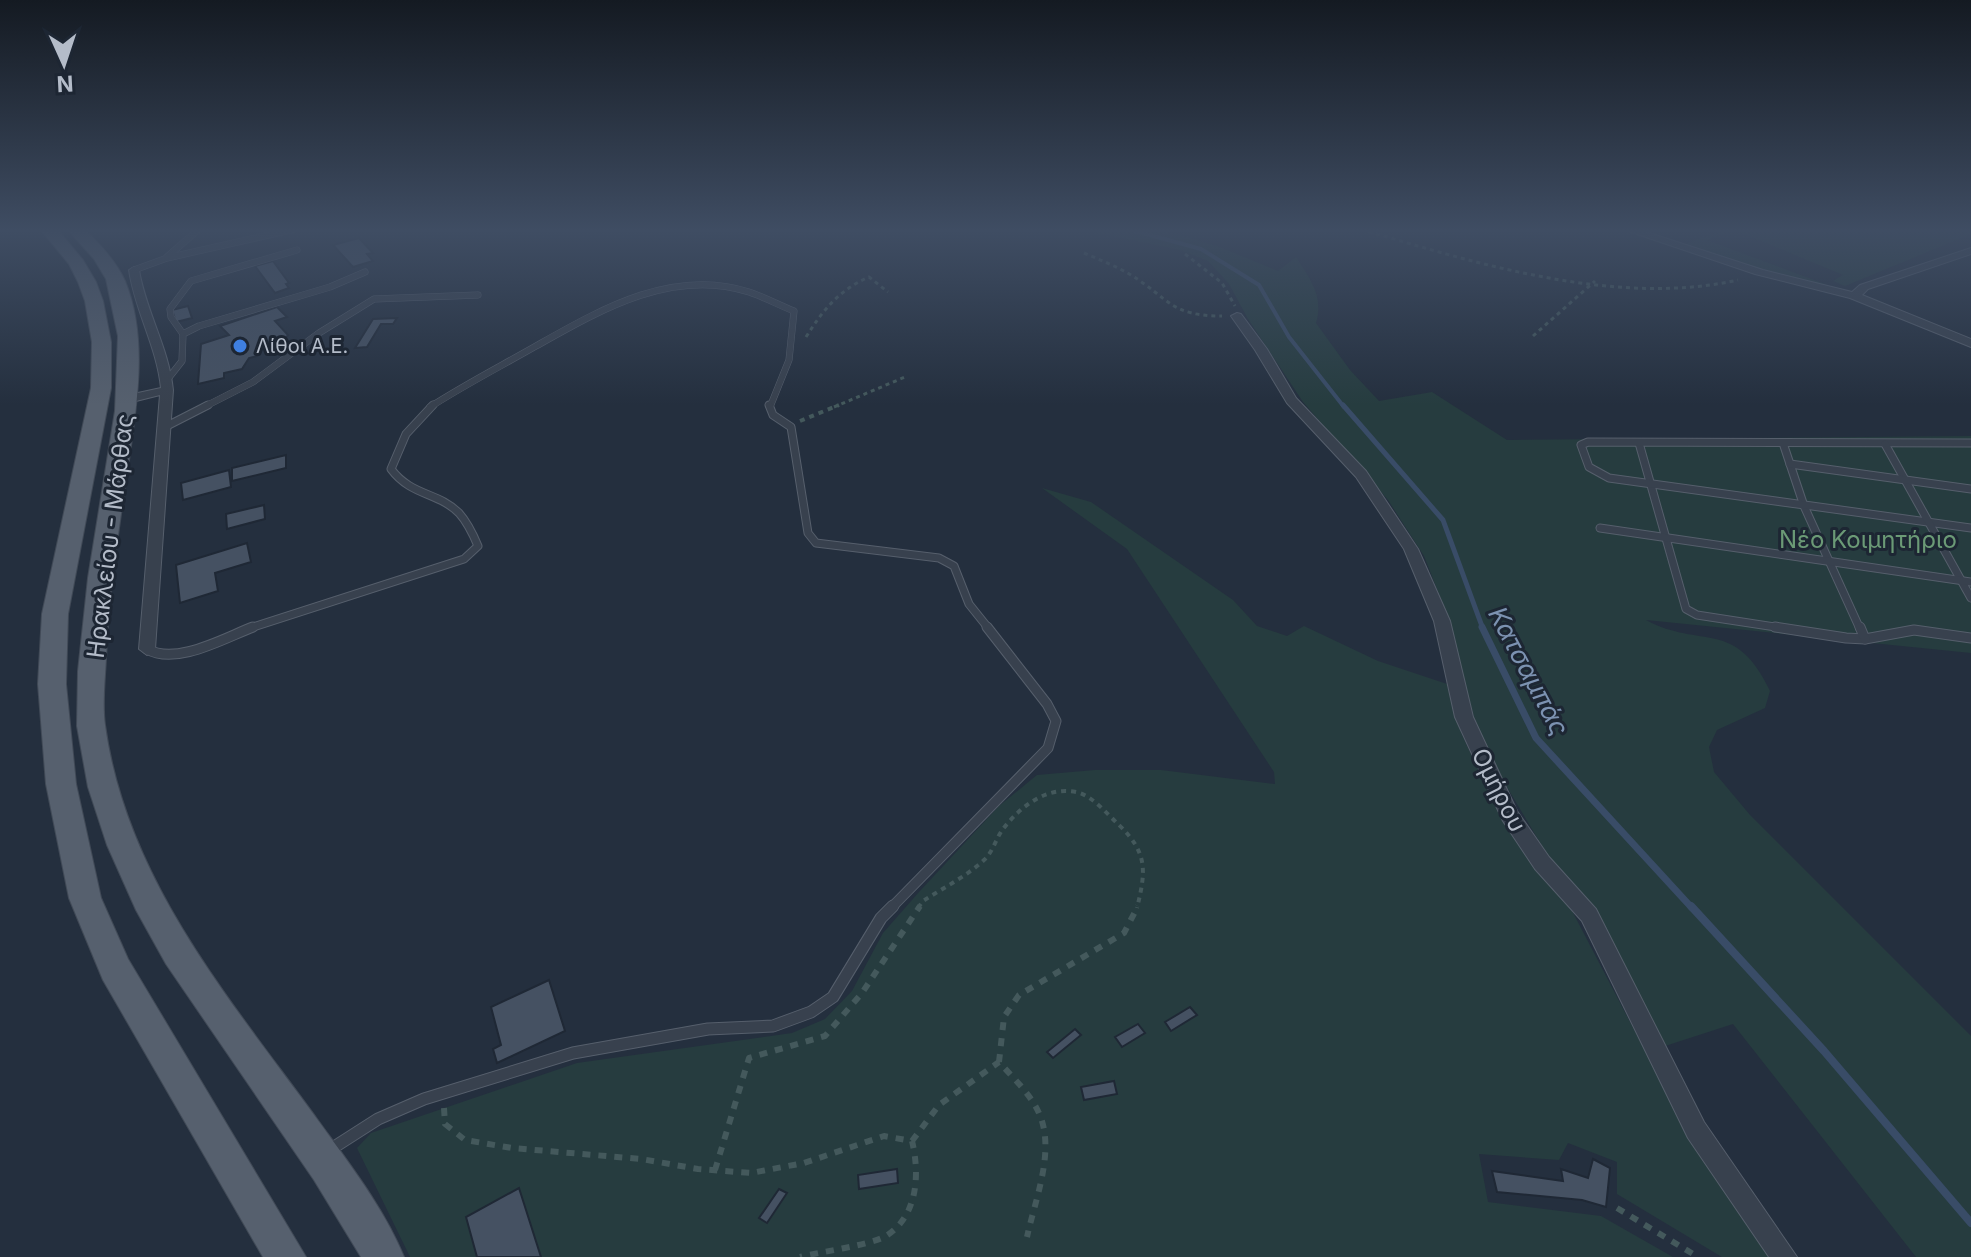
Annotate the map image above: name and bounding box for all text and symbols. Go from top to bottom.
north arrow [24,24,104,104]
text: N [56,71,74,97]
place label: Λίθοι Α.Ε. [256,334,348,358]
marker: Λίθοι Α.Ε. [231,337,249,355]
street label: Ηρακλείου - Μάρθας [81,412,139,660]
park label: Νέο Κοιμητήριο [1779,525,1957,554]
water label: Κατσαμπάς [1482,601,1576,741]
street label: Ομήρου [1466,743,1532,837]

